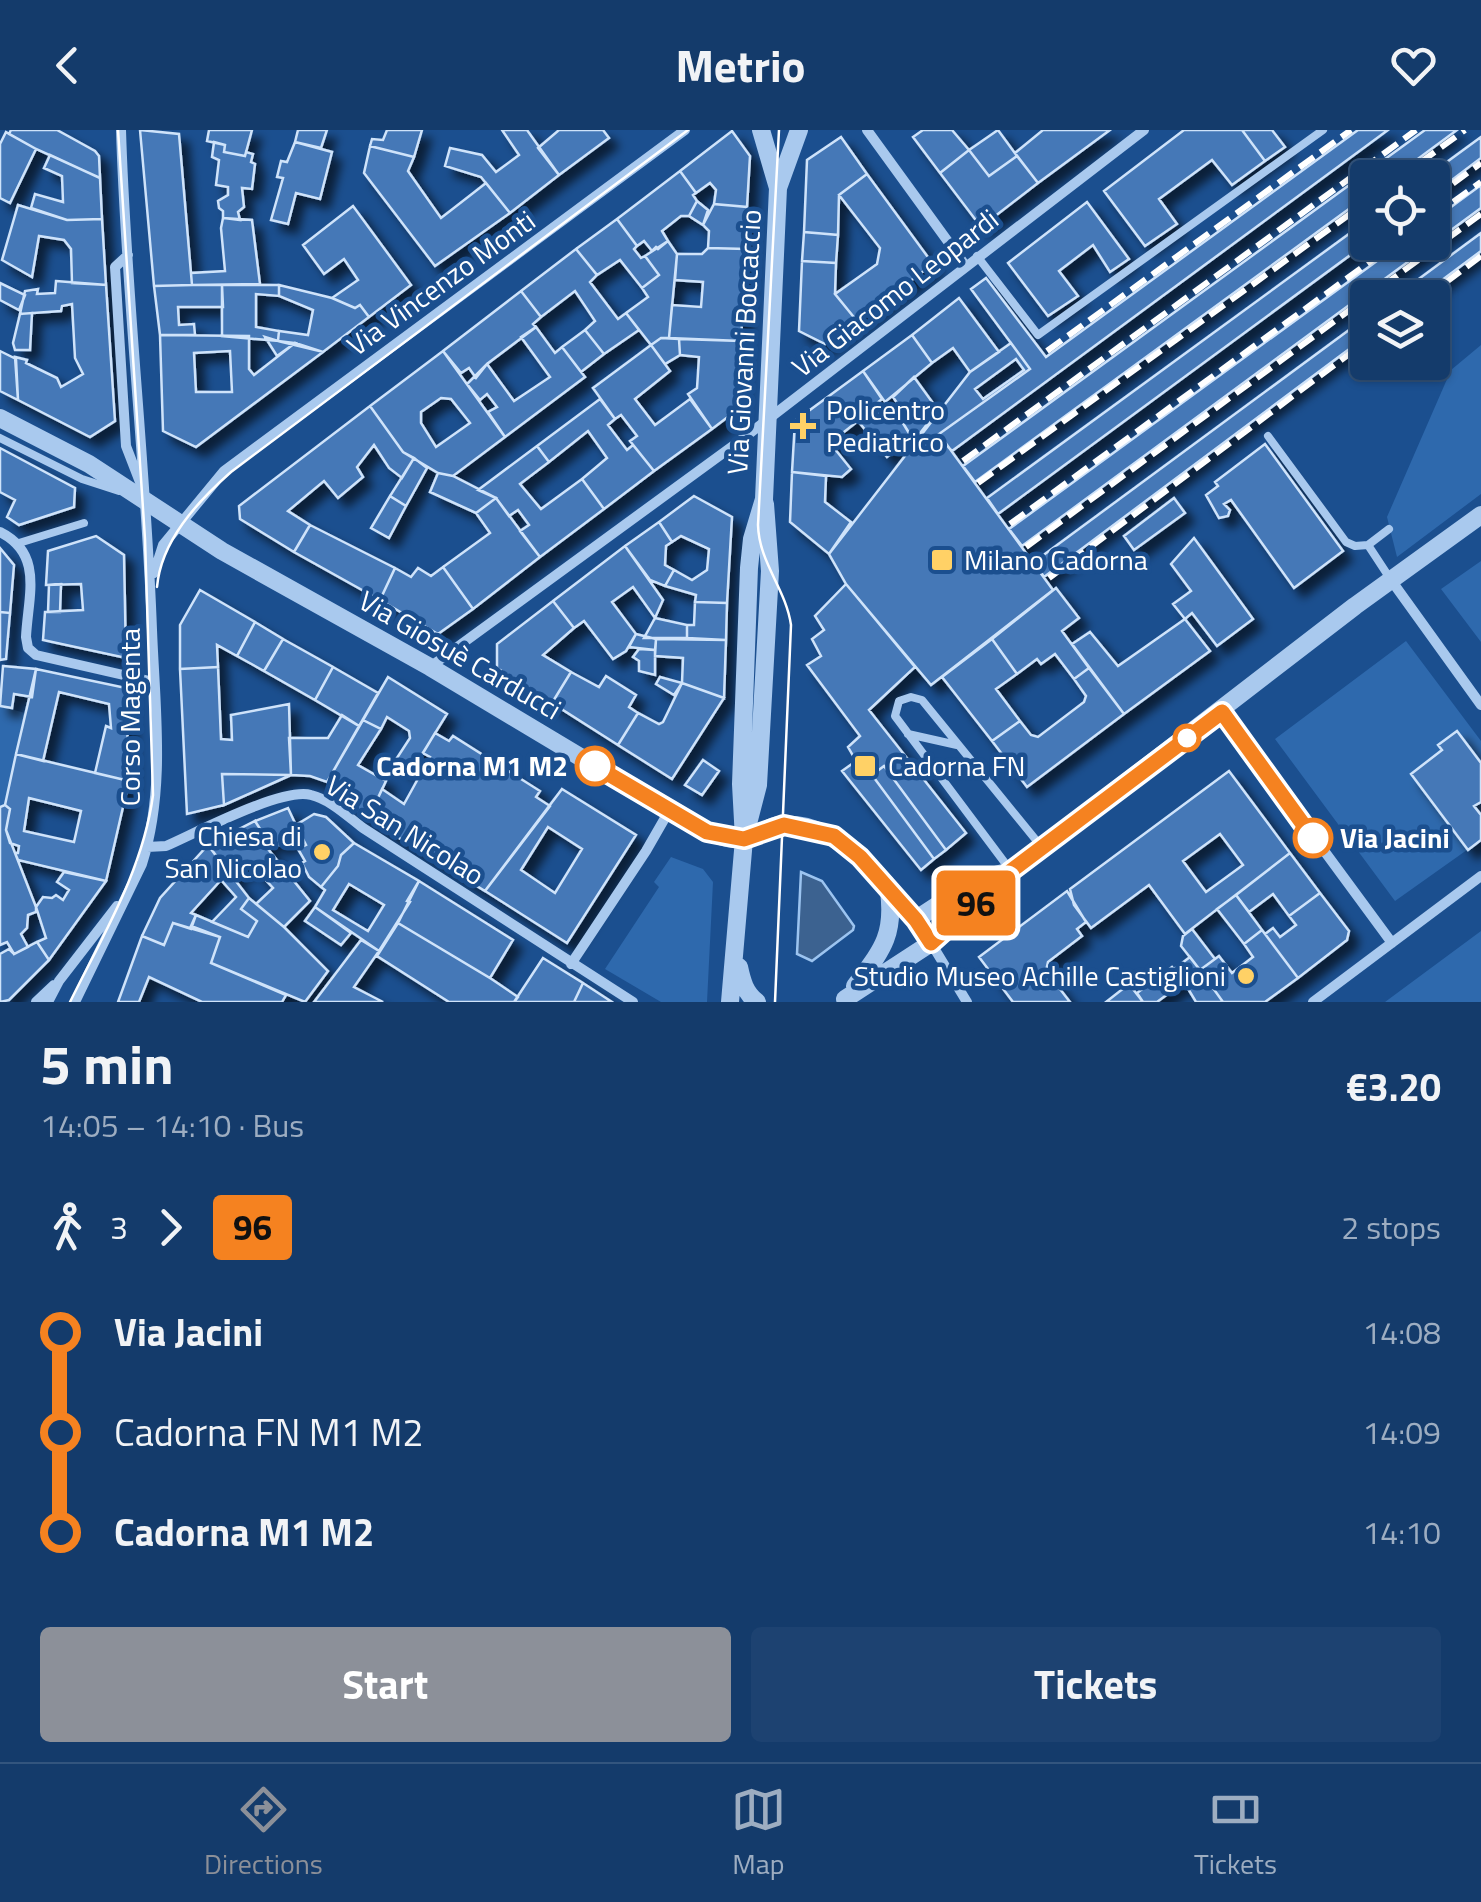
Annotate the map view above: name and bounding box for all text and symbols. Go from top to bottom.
text: Metrio [676,31,805,99]
icon: back [40,38,95,93]
icon: heart [1386,38,1441,93]
map controls [1350,160,1450,380]
button: locate [1350,160,1450,260]
street label: Via Giacomo Leopardi [782,198,1007,387]
street label: Via Vincenzo Monti [337,199,544,366]
street label: Via Giovanni Boccaccio [715,208,772,476]
button: layers [1350,280,1450,380]
place label: Policentro Pediatrico [826,388,945,463]
marker: Policentro Pediatrico [790,413,816,439]
place label: Milano Cadorna [964,538,1148,581]
marker: Milano Cadorna [929,547,955,573]
street label: Via Giosuè Carducci [351,579,570,730]
street label: Corso Magenta [108,628,151,806]
unlabelled marker [1174,725,1200,751]
place label: Cadorna M1 M2 [376,744,568,787]
place label: Cadorna FN [888,744,1025,787]
marker: Cadorna M1 M2 [576,747,614,785]
marker: Cadorna FN [852,753,878,779]
street label: Via San Nicolao [317,764,493,896]
place label: Chiesa di San Nicolao [164,814,302,889]
place label: Via Jacini [1340,816,1450,859]
marker: Via Jacini [1294,819,1332,857]
marker: Chiesa di San Nicolao [311,841,333,863]
line badge: 96 [931,870,1021,936]
text: 96 [956,876,996,930]
place label: Studio Museo Achille Castiglioni [854,954,1226,997]
marker: Studio Museo Achille Castiglioni [1235,965,1257,987]
text: 5 min [40,1022,174,1105]
text: €3.20 [1346,1058,1441,1116]
text: 14:05 – 14:10 · Bus [40,1101,304,1149]
icon: walk [40,1200,95,1255]
icon: forward [143,1200,198,1255]
text: 96 [233,1200,272,1254]
text: 3 [110,1203,128,1251]
text: 2 stops [1341,1203,1441,1251]
text: Via Jacini [114,1303,263,1361]
text: 14:08 [1362,1308,1441,1356]
text: Cadorna FN M1 M2 [114,1403,424,1461]
text: 14:09 [1362,1408,1441,1456]
text: Cadorna M1 M2 [114,1503,374,1561]
text: 14:10 [1362,1508,1441,1556]
button: Start [40,1627,731,1742]
button: Tickets [751,1627,1441,1742]
tab: Directions [204,1782,323,1885]
tab: Map [731,1782,786,1885]
tab: Tickets [1194,1782,1277,1885]

